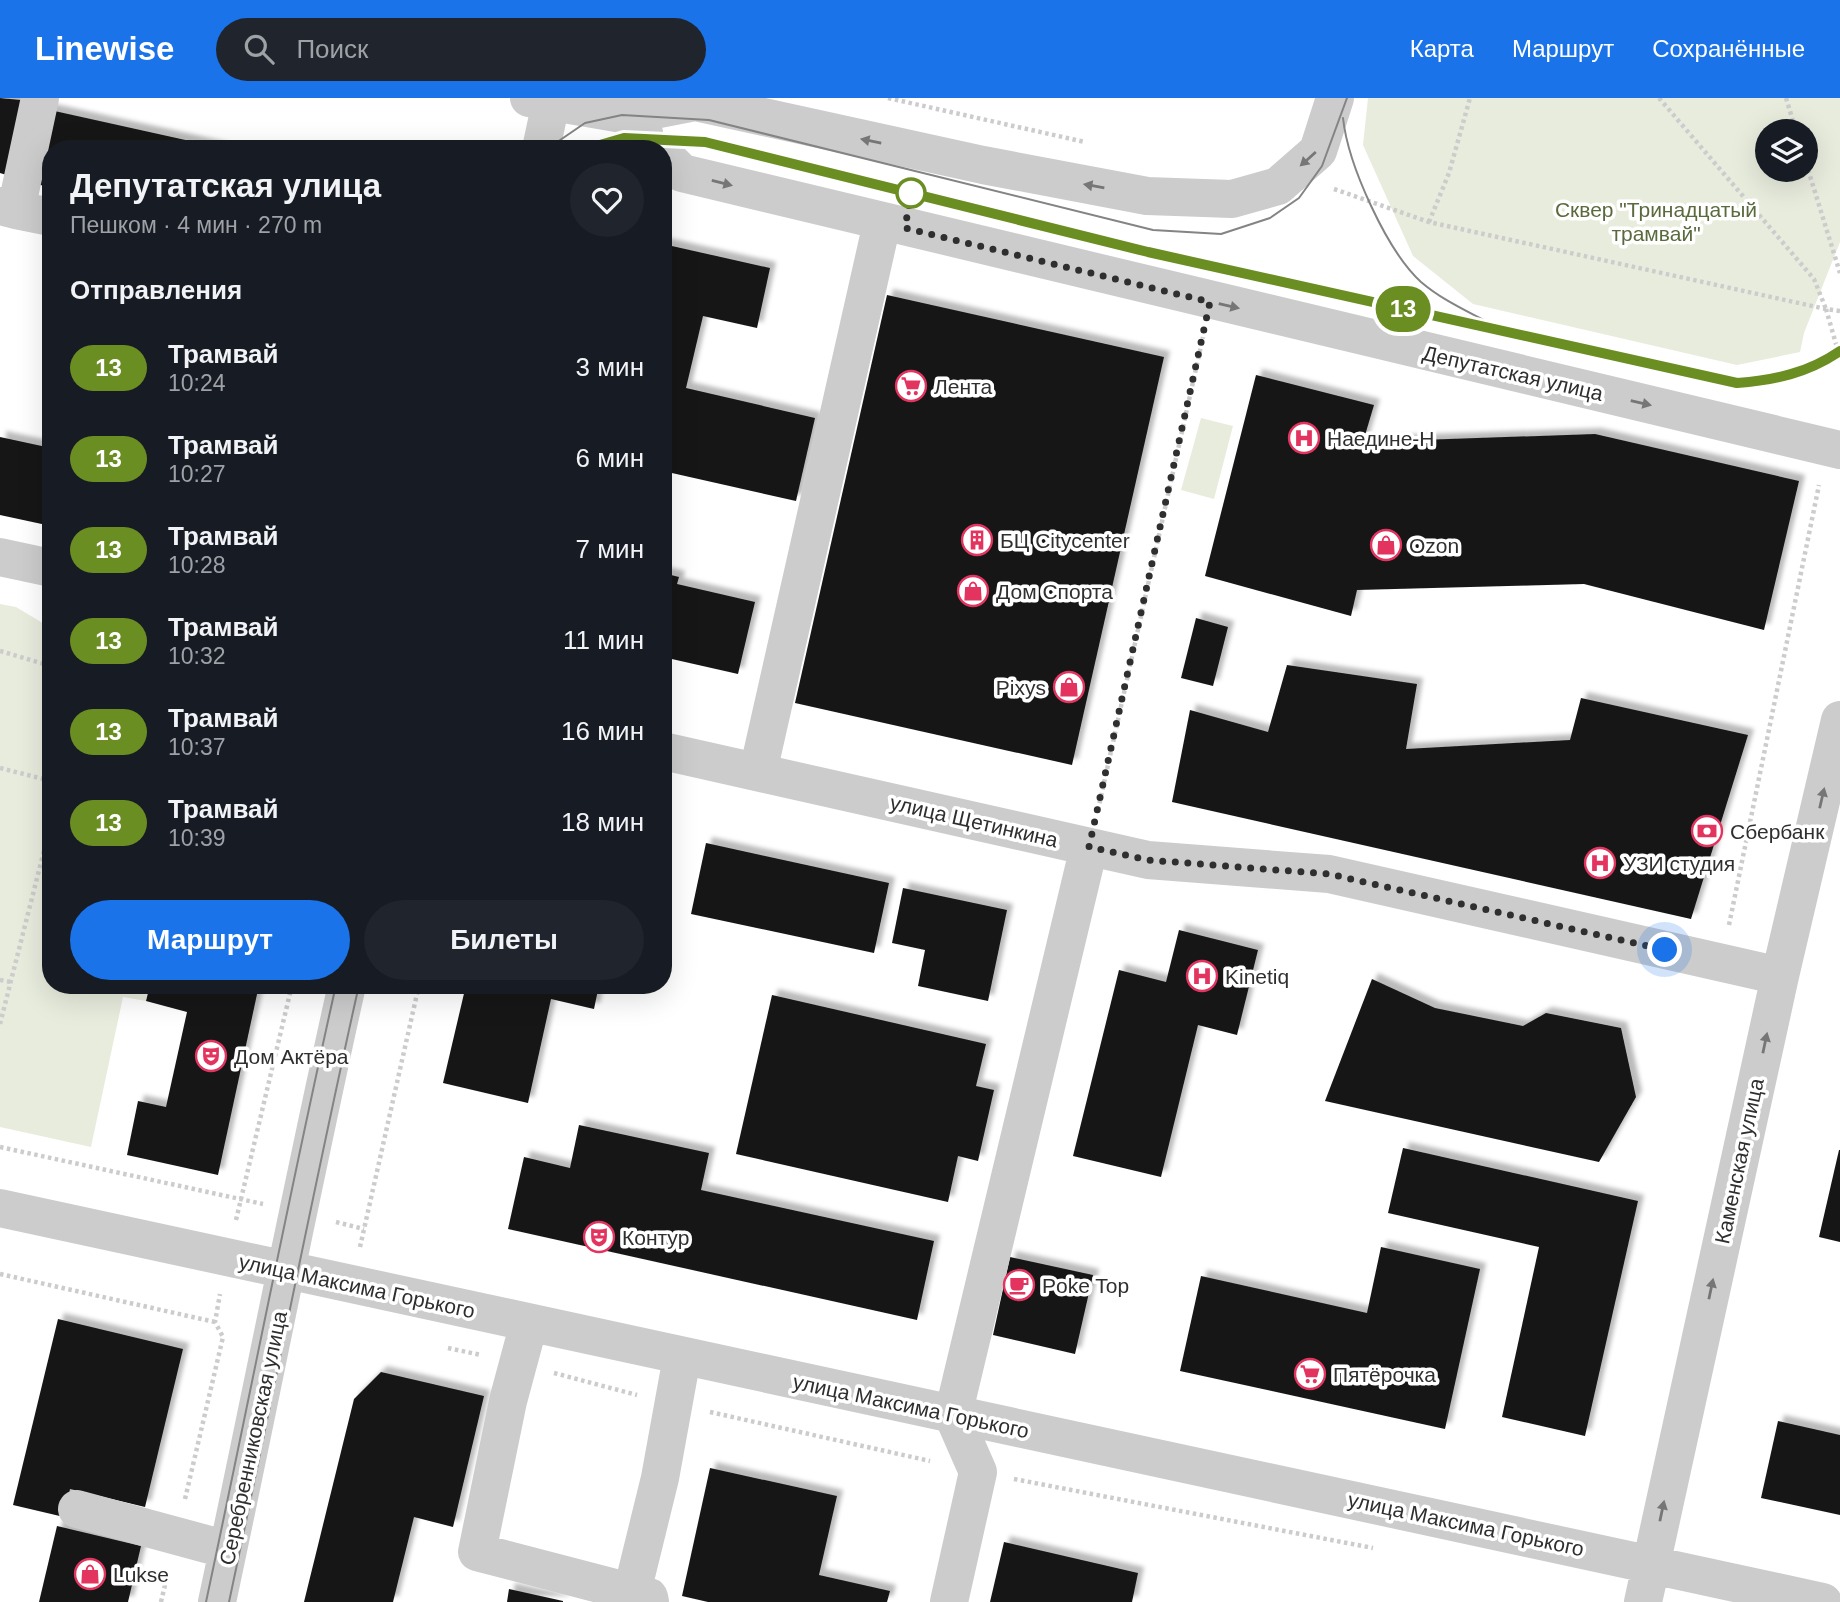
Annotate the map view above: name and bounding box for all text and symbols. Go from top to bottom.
search box [216,18,706,81]
text: Linewise [35,30,174,67]
icon: search [240,30,278,68]
text: Поиск [296,34,368,64]
text: Карта [1410,35,1474,62]
text: Маршрут [1512,35,1614,62]
text: Сохранённые [1652,35,1805,62]
map controls [1755,119,1818,182]
button: layers [1755,119,1818,182]
one-way arrow [860,135,882,146]
one-way arrow [1299,151,1317,167]
button: heart [570,163,644,237]
text: Депутатская улица [70,167,381,204]
one-way arrow [711,178,733,189]
unlabelled marker [896,178,926,208]
one-way arrow [1083,180,1105,191]
park label: Сквер "Тринадцатый трамвай" [1555,198,1757,245]
text: Пешком · 4 мин · 270 m [70,212,322,238]
text: Отправления [70,275,242,305]
line badge: 13 [1372,286,1434,332]
text: 13 [1390,295,1416,322]
one-way arrow [1218,301,1240,312]
text: Трамвай [168,339,279,369]
street label: Депутатская улица [1421,341,1606,405]
text: 3 мин [576,352,644,382]
text: 13 [95,354,122,381]
supermarket icon: Лента [894,369,928,403]
text: 10:24 [168,370,226,396]
place label: Лента [934,375,992,398]
one-way arrow [1630,398,1652,409]
hospital icon: Наедине-Н [1287,421,1321,455]
place label: Наедине-Н [1327,427,1434,450]
text: Трамвай [168,430,279,460]
text: 6 мин [576,443,644,473]
text: 13 [95,445,122,472]
text: 10:27 [168,461,226,487]
text: Трамвай [168,521,279,551]
building icon: БЦ Citycenter [960,523,994,557]
shop icon: Ozon [1369,528,1403,562]
place label: БЦ Citycenter [1000,529,1130,552]
text: 7 мин [576,534,644,564]
place label: Ozon [1409,534,1459,557]
text: 13 [95,536,122,563]
text: 10:28 [168,552,226,578]
shop icon: Дом Спорта [956,574,990,608]
place label: Дом Спорта [996,580,1113,603]
text: Трамвай [168,612,279,642]
text: 11 мин [563,625,644,655]
text: 13 [95,627,122,654]
text: 10:32 [168,643,226,669]
shop icon: Pixys [1052,670,1086,704]
place label: Pixys [996,676,1046,699]
text: Трамвай [168,703,279,733]
text: 16 мин [561,716,644,746]
text: 13 [95,718,122,745]
text: 10:37 [168,734,226,760]
one-way arrow [1817,786,1828,808]
street label: улица Щетинкина [888,791,1060,852]
text: Трамвай [168,794,279,824]
text: 18 мин [561,807,644,837]
text: 13 [95,809,122,836]
bank icon: Сбербанк [1690,814,1724,848]
place label: Сбербанк [1730,820,1825,843]
text: 10:39 [168,825,226,851]
hospital icon: УЗИ студия [1583,846,1617,880]
place label: УЗИ студия [1623,852,1735,875]
button: Маршрут [70,900,350,980]
button: Билеты [364,900,644,980]
your location [1647,932,1682,967]
hospital icon: Kinetiq [1185,959,1219,993]
place label: Kinetiq [1225,965,1289,988]
one-way arrow [1760,1032,1771,1054]
theatre icon: Дом Актёра [194,1039,228,1073]
place label: Дом Актёра [234,1045,349,1068]
street label: Каменская улица [1710,1076,1768,1246]
theatre icon: Контур [582,1220,616,1254]
place label: Контур [622,1226,689,1249]
street label: улица Максима Горького [237,1250,477,1322]
cafe icon: Poke Top [1002,1268,1036,1302]
place label: Poke Top [1042,1274,1129,1297]
one-way arrow [1706,1278,1717,1300]
street label: Серебренниковская улица [215,1309,291,1567]
supermarket icon: Пятёрочка [1293,1357,1327,1391]
place label: Пятёрочка [1333,1363,1436,1386]
street label: улица Максима Горького [791,1370,1031,1442]
street label: улица Максима Горького [1346,1488,1586,1560]
one-way arrow [1657,1500,1668,1522]
shop icon: Lukse [73,1557,107,1591]
place label: Lukse [113,1563,169,1586]

